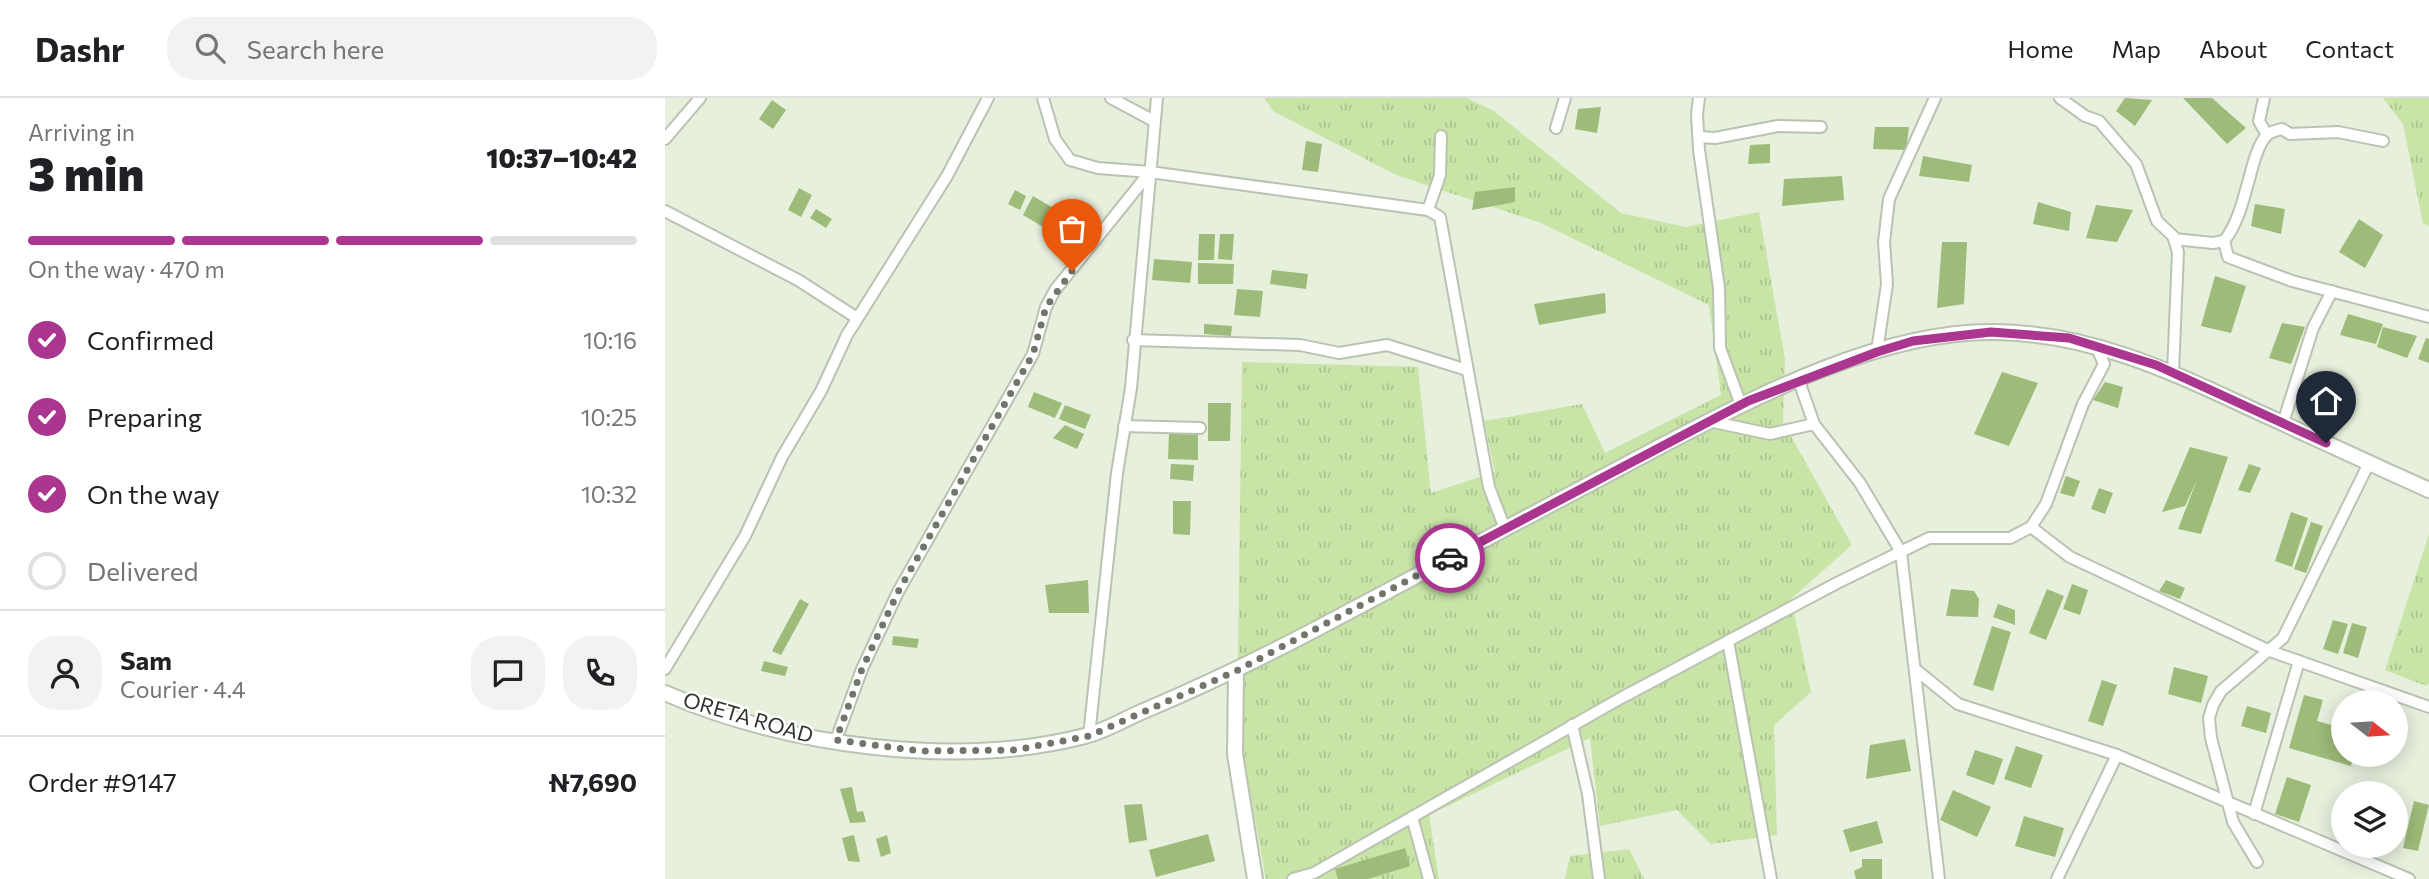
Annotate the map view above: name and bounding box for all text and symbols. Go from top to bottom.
search box [167,17,657,80]
text: Dashr [35,28,125,69]
icon: search [191,29,229,67]
text: Search here [247,33,384,64]
text: Home [2008,34,2074,63]
text: Map [2112,34,2161,63]
text: About [2199,34,2267,63]
text: Contact [2305,34,2394,63]
text: Arriving in [28,118,135,146]
text: 10:37–10:42 [486,142,637,173]
text: 3 min [28,144,144,200]
pin [1042,199,1102,271]
icon: bag [1053,210,1091,248]
text: On the way · 470 m [28,255,225,283]
icon: check [28,321,66,359]
text: Confirmed [87,324,214,355]
text: 10:16 [583,326,637,354]
pin [2296,371,2356,443]
icon: home [2307,382,2345,420]
icon: check [28,398,66,436]
text: Preparing [87,401,202,432]
text: 10:25 [581,403,637,431]
icon: check [28,475,66,513]
text: On the way [87,478,220,509]
text: 10:32 [581,480,637,508]
courier [1415,523,1485,593]
icon: car [1431,539,1469,577]
text: Delivered [87,555,198,586]
button: person [28,636,102,710]
button: chat [471,636,545,710]
button: phone [563,636,637,710]
text: Sam [120,644,172,675]
text: Courier · 4.4 [120,675,246,703]
street label: ORETA ROAD [681,686,816,747]
north arrow [2331,690,2408,766]
map controls [2331,690,2408,858]
text: Order #9147 [28,766,177,797]
text: ₦7,690 [548,766,637,797]
button: layers [2331,781,2408,858]

